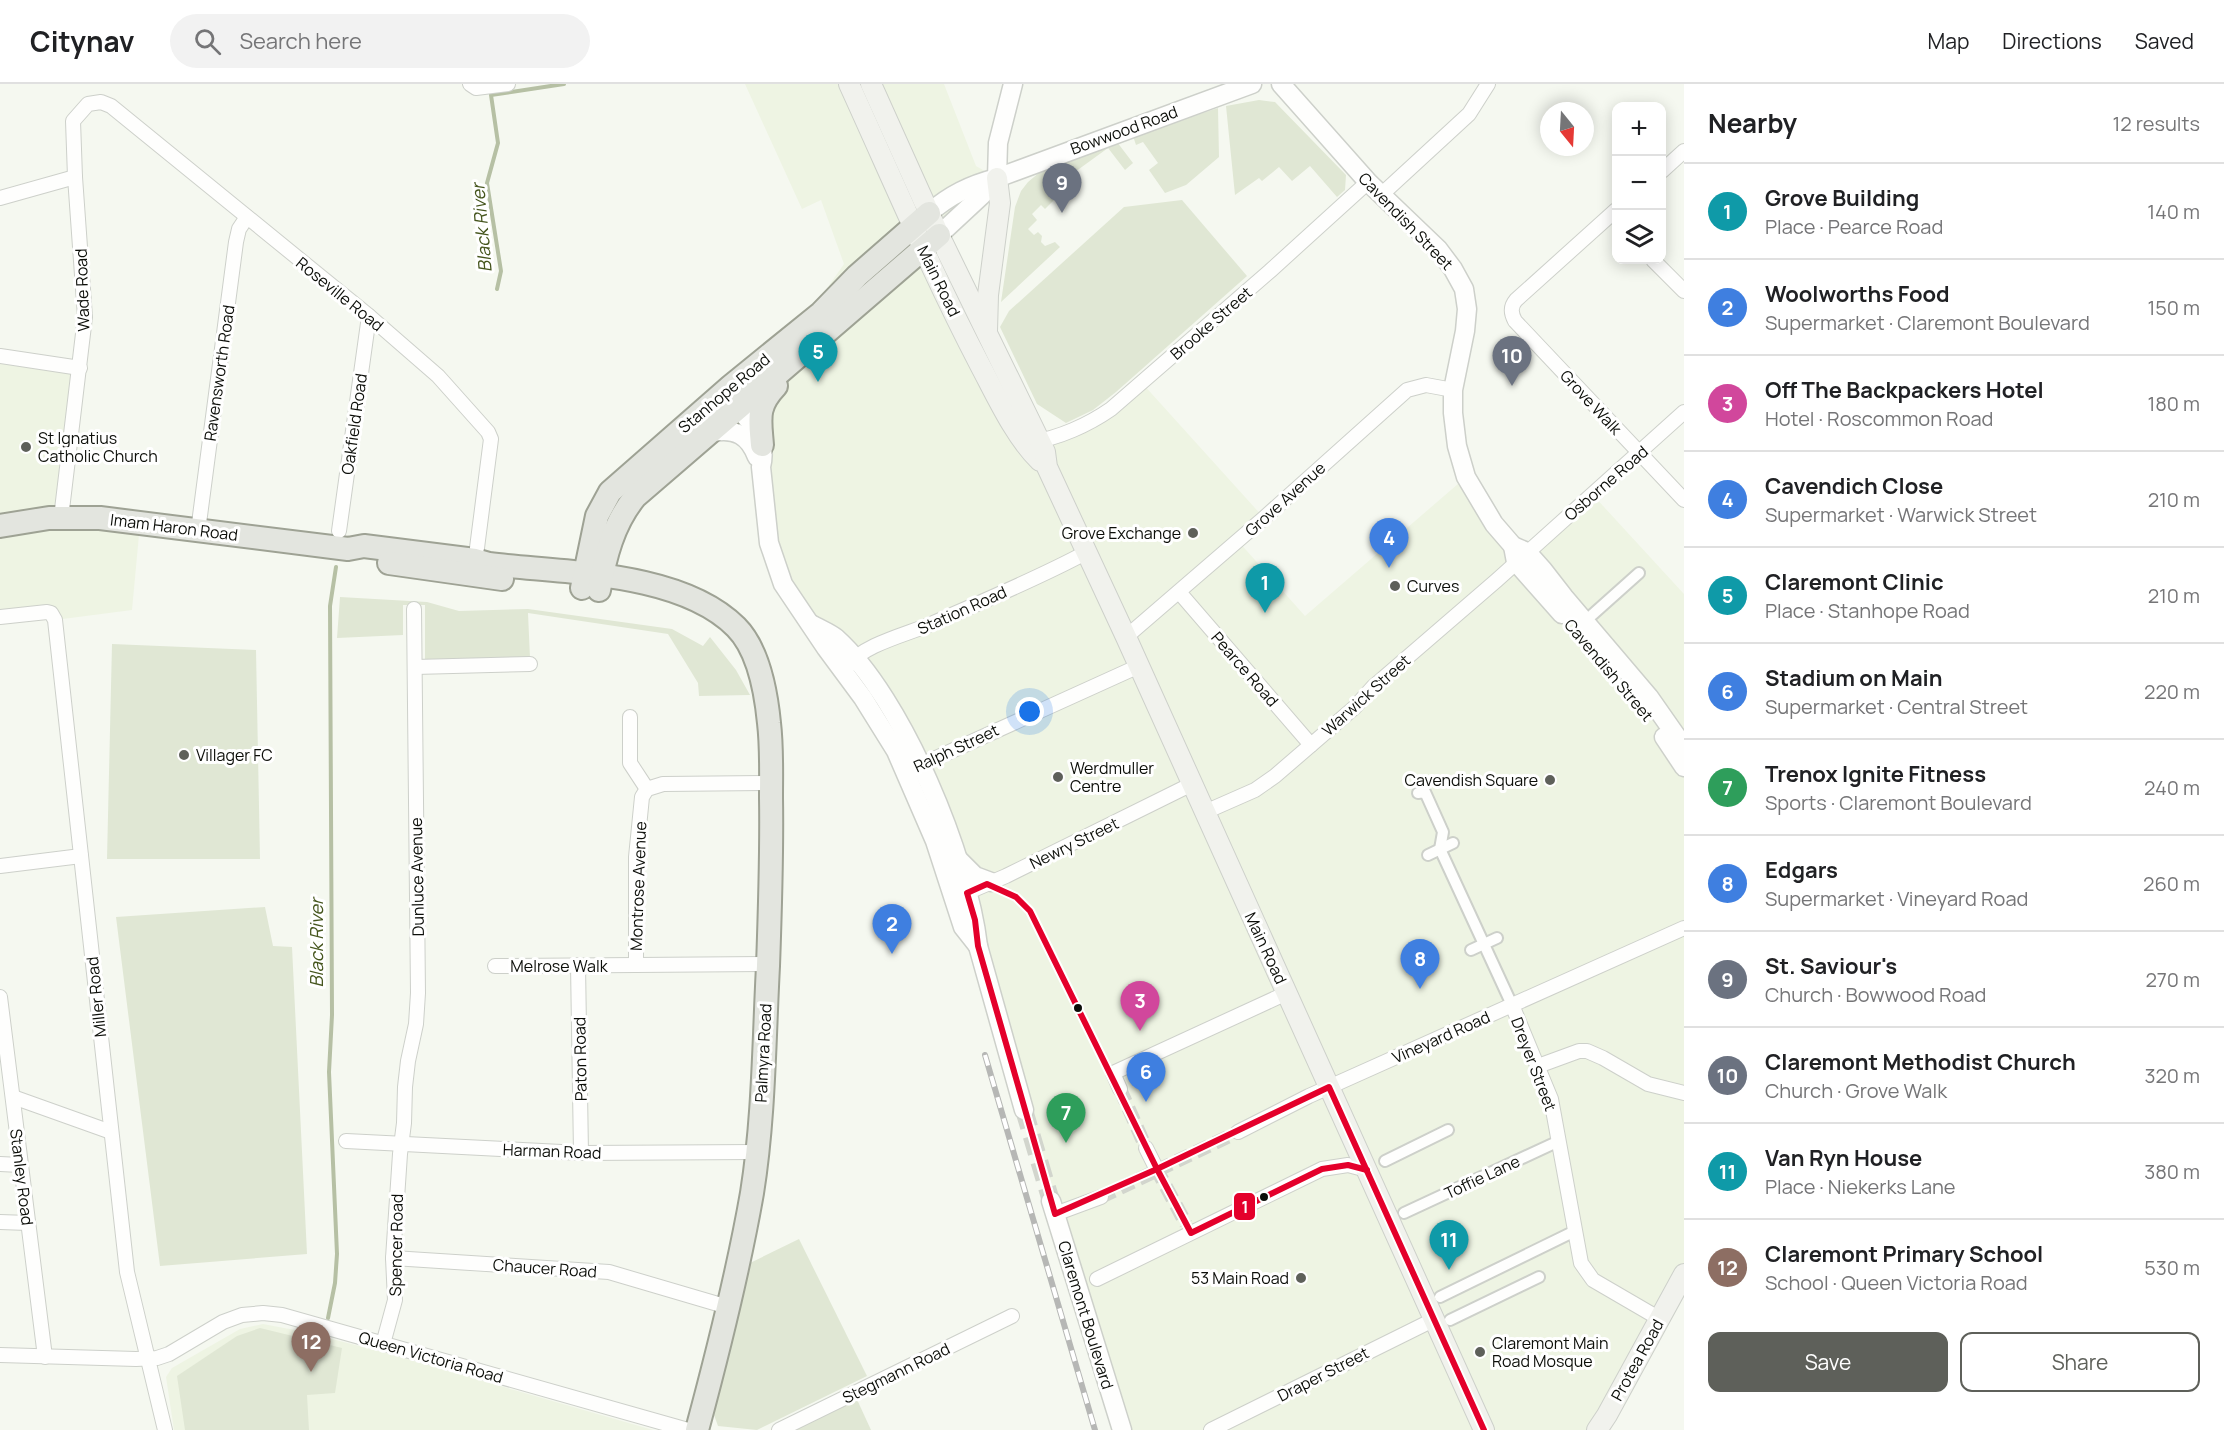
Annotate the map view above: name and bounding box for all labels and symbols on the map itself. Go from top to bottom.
street label: Bowwood Road [1067,100,1181,160]
north arrow [1540,102,1594,156]
pin: 9 [1042,164,1082,213]
street label: Cavendish Street [1354,167,1458,275]
water label: Black River [465,180,497,273]
street label: Main Road [912,242,966,320]
street label: Wade Road [70,248,94,332]
street label: Roseville Road [292,252,388,336]
street label: Brooke Street [1165,281,1257,365]
street label: Ravensworth Road [199,303,239,443]
pin: 5 [798,332,838,382]
pin: 10 [1492,336,1532,386]
street label: Stanhope Road [673,348,775,438]
street label: Grove Walk [1555,365,1627,440]
street label: Oakfield Road [336,372,372,476]
place label: St Ignatius Catholic Church [38,427,158,467]
marker: St Ignatius Catholic Church [19,440,33,454]
street label: Osborne Road [1559,440,1653,526]
street label: Grove Avenue [1240,457,1330,541]
street label: Imam Haron Road [109,508,239,546]
pin: 4 [1370,518,1408,568]
place label: Grove Exchange [1062,522,1181,544]
marker: Grove Exchange [1186,526,1200,540]
pin: 1 [1246,564,1284,613]
place label: Curves [1407,575,1459,597]
marker: Curves [1388,579,1402,593]
street label: Station Road [914,581,1010,639]
street label: Cavendish Street [1560,614,1658,726]
street label: Pearce Road [1206,627,1284,711]
street label: Warwick Street [1317,649,1415,741]
your location [1015,697,1044,726]
street label: Ralph Street [910,719,1002,777]
place label: Villager FC [196,744,273,766]
marker: Villager FC [177,748,191,762]
place label: Werdmuller Centre [1070,757,1154,797]
place label: Cavendish Square [1405,769,1538,791]
marker: Werdmuller Centre [1051,770,1065,784]
marker: Cavendish Square [1543,773,1557,787]
street label: Newry Street [1026,812,1122,874]
street label: Dunluce Avenue [405,817,429,937]
street label: Montrose Avenue [625,821,651,951]
water label: Black River [304,896,328,988]
pin: 2 [872,904,912,954]
street label: Main Road [1240,909,1292,987]
pin: 8 [1400,940,1440,989]
street label: Melrose Walk [510,955,609,977]
street label: Miller Road [81,956,111,1038]
pin: 3 [1120,982,1160,1031]
unlabelled marker [1072,1002,1084,1014]
street label: Palmyra Road [749,1003,777,1103]
street label: Vineyard Road [1389,1006,1493,1068]
street label: Dreyer Street [1506,1014,1562,1114]
street label: Paton Road [568,1017,592,1101]
pin: 6 [1126,1052,1166,1102]
pin: 7 [1046,1094,1086,1143]
street label: Stanley Road [5,1127,39,1227]
street label: Harman Road [502,1138,602,1164]
street label: Toffie Lane [1441,1150,1523,1204]
unlabelled marker [1258,1191,1270,1203]
line badge: 1 [1233,1192,1256,1221]
street label: Spencer Road [384,1193,408,1297]
text: 1 [1241,1196,1249,1218]
pin: 11 [1430,1220,1468,1270]
street label: Claremont Boulevard [1053,1238,1119,1392]
street label: Chaucer Road [492,1253,598,1283]
place label: 53 Main Road [1191,1267,1289,1289]
marker: 53 Main Road [1294,1271,1308,1285]
street label: Protea Road [1606,1315,1668,1405]
pin: 12 [292,1322,330,1372]
street label: Queen Victoria Road [356,1326,506,1388]
place label: Claremont Main Road Mosque [1492,1332,1608,1372]
street label: Stegmann Road [838,1337,954,1409]
street label: Draper Street [1274,1342,1372,1406]
marker: Claremont Main Road Mosque [1473,1345,1487,1359]

